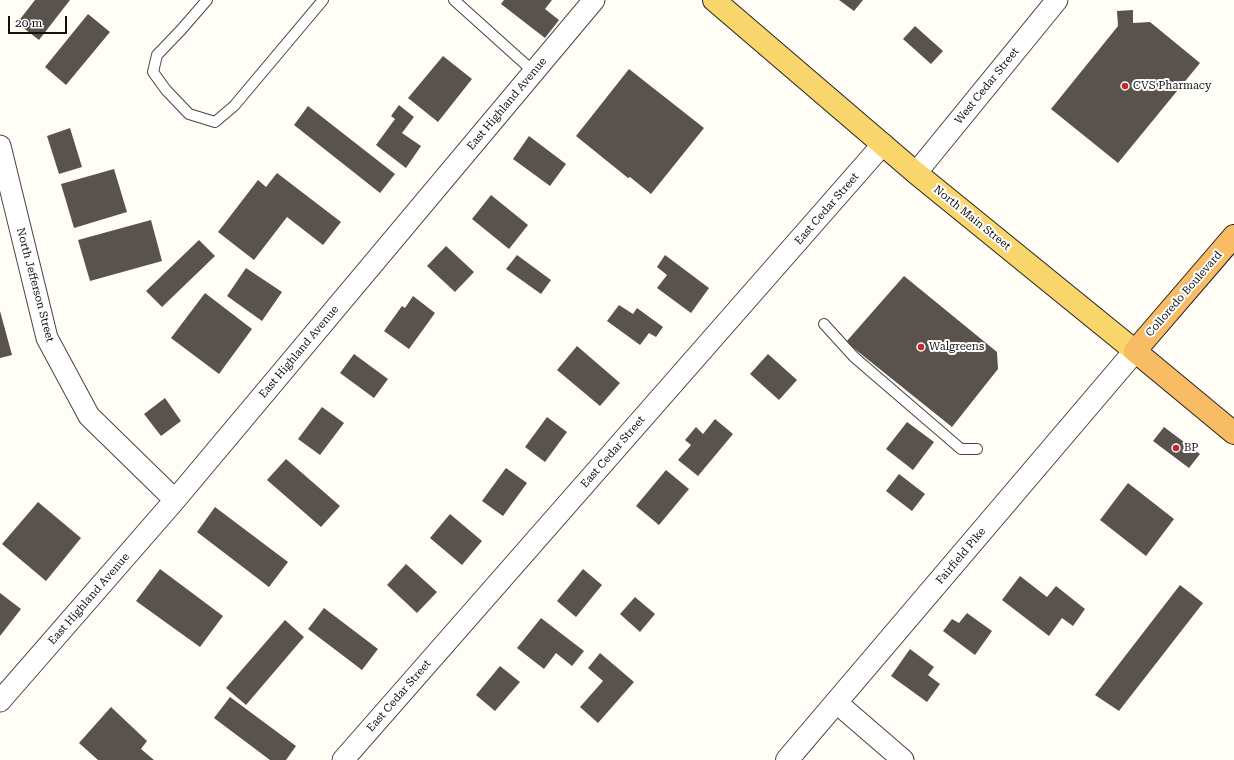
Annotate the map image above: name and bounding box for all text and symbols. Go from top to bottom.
scale bar [10,8,69,34]
text: 20 m [15,16,42,30]
street label: West Cedar Street [952,45,1022,127]
street label: East Highland Avenue [464,55,550,153]
place label: CVS Pharmacy [1133,79,1211,93]
marker: CVS Pharmacy [1120,81,1130,91]
street label: East Cedar Street [792,170,862,248]
street label: North Main Street [931,183,1013,253]
street label: North Jefferson Street [13,226,57,344]
street label: Colloredo Boulevard [1143,248,1225,340]
street label: East Highland Avenue [256,303,342,401]
place label: Walgreens [929,340,984,354]
marker: Walgreens [916,342,926,352]
street label: East Cedar Street [578,413,648,491]
place label: BP [1184,441,1198,455]
marker: BP [1171,443,1181,453]
street label: Fairfield Pike [933,525,989,587]
street label: East Highland Avenue [46,551,132,647]
street label: East Cedar Street [364,657,434,735]

